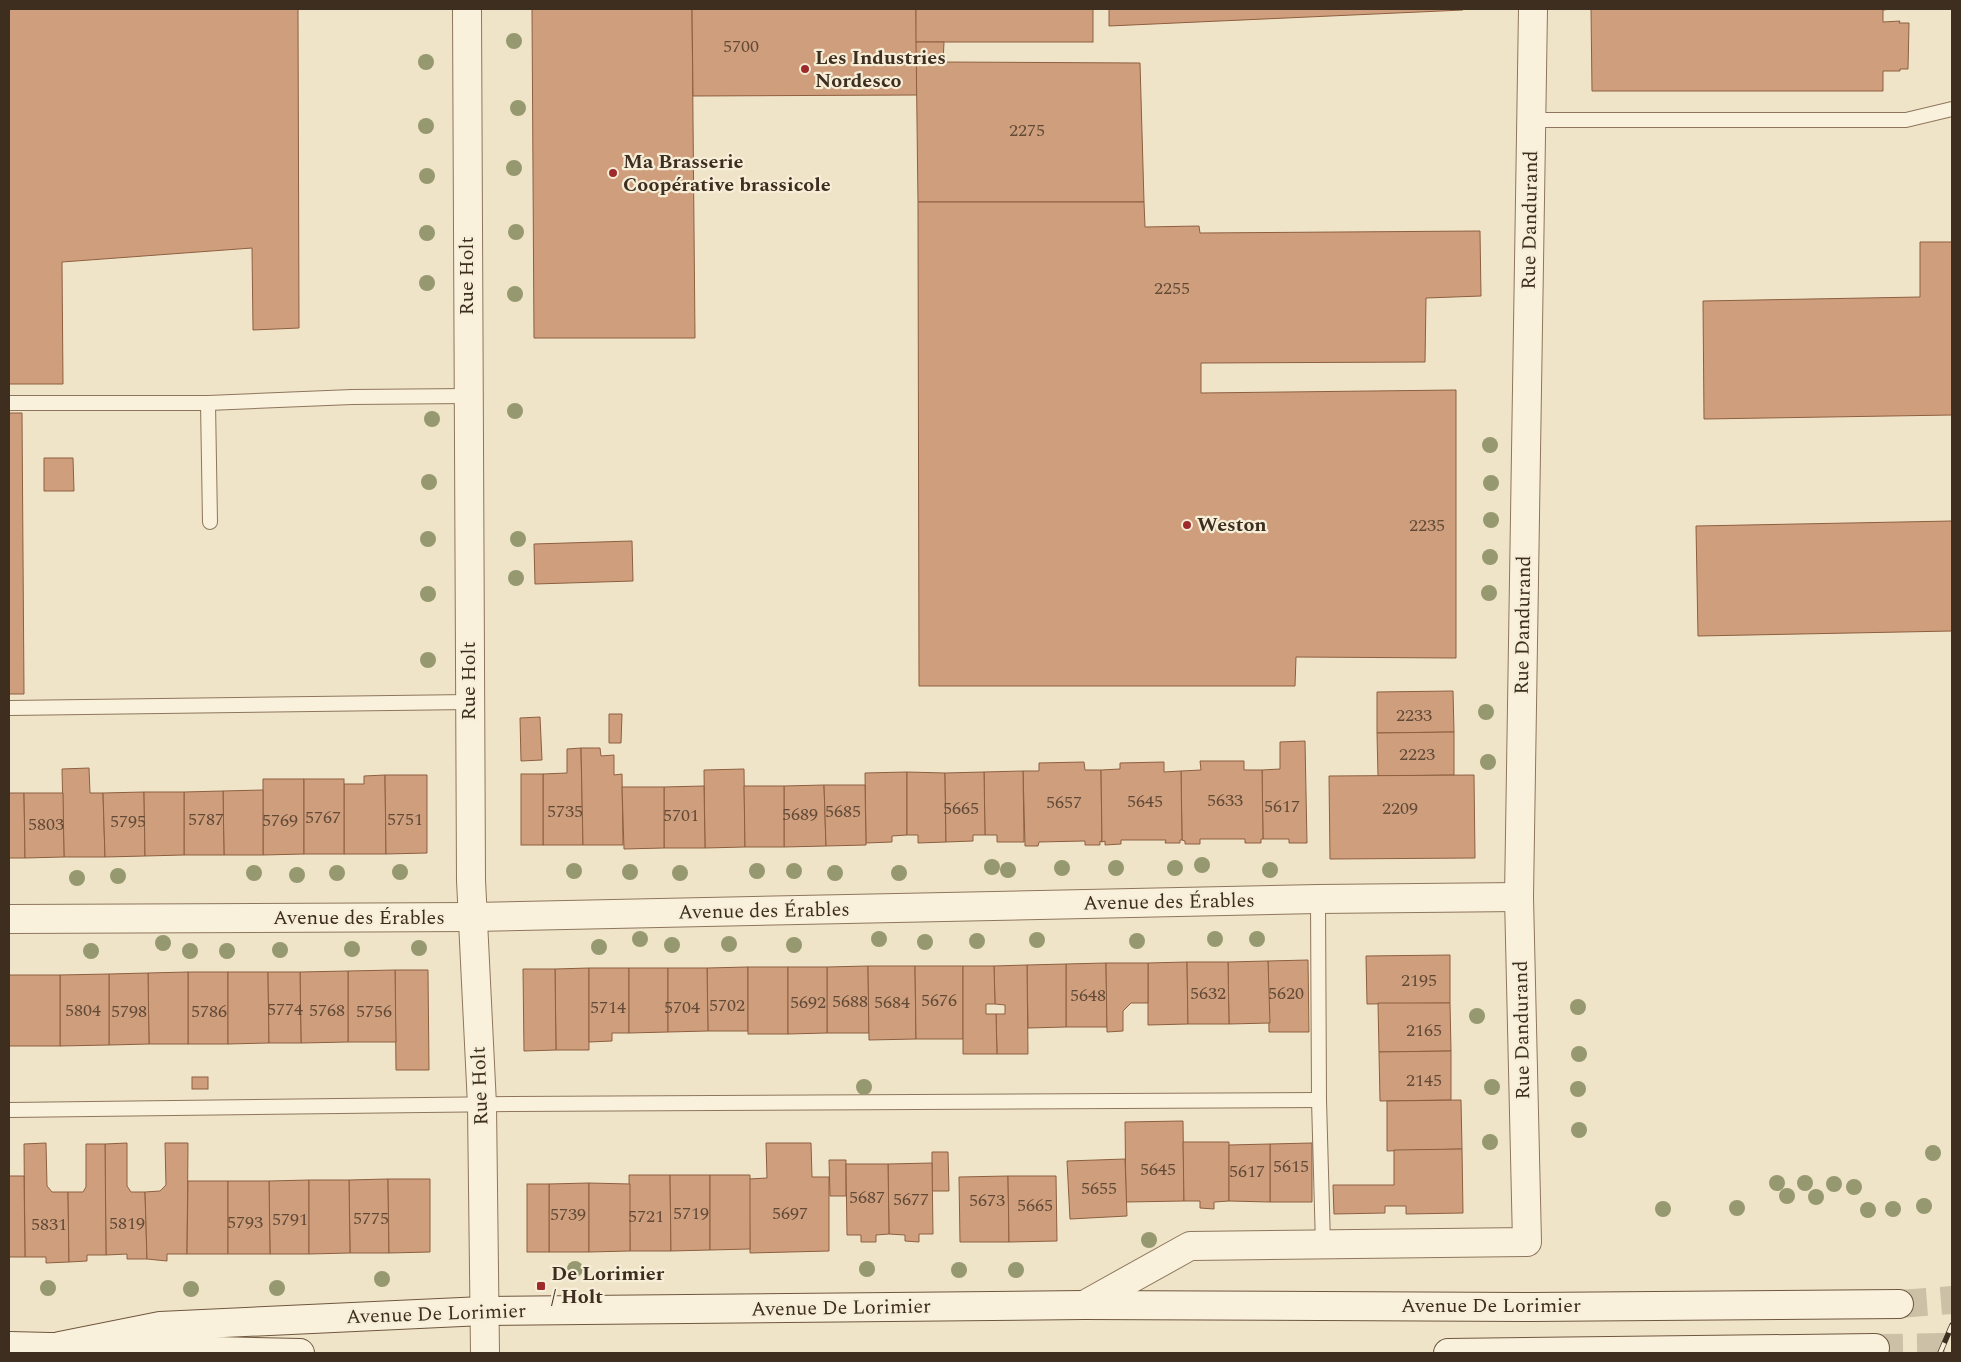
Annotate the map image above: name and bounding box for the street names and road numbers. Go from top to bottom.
street label: Rue Dandurand [1514,150,1546,290]
street label: Rue Holt [452,236,482,316]
street label: Rue Dandurand [1507,555,1539,695]
street label: Rue Holt [454,641,484,721]
street label: Avenue des Érables [1083,886,1255,918]
street label: Avenue des Érables [678,895,850,927]
street label: Avenue des Érables [273,903,445,933]
street label: Rue Dandurand [1506,960,1538,1100]
street label: Rue Holt [464,1046,496,1126]
street label: Avenue De Lorimier [751,1291,931,1325]
street label: Avenue De Lorimier [1401,1291,1581,1321]
street label: Avenue De Lorimier [346,1296,526,1332]

